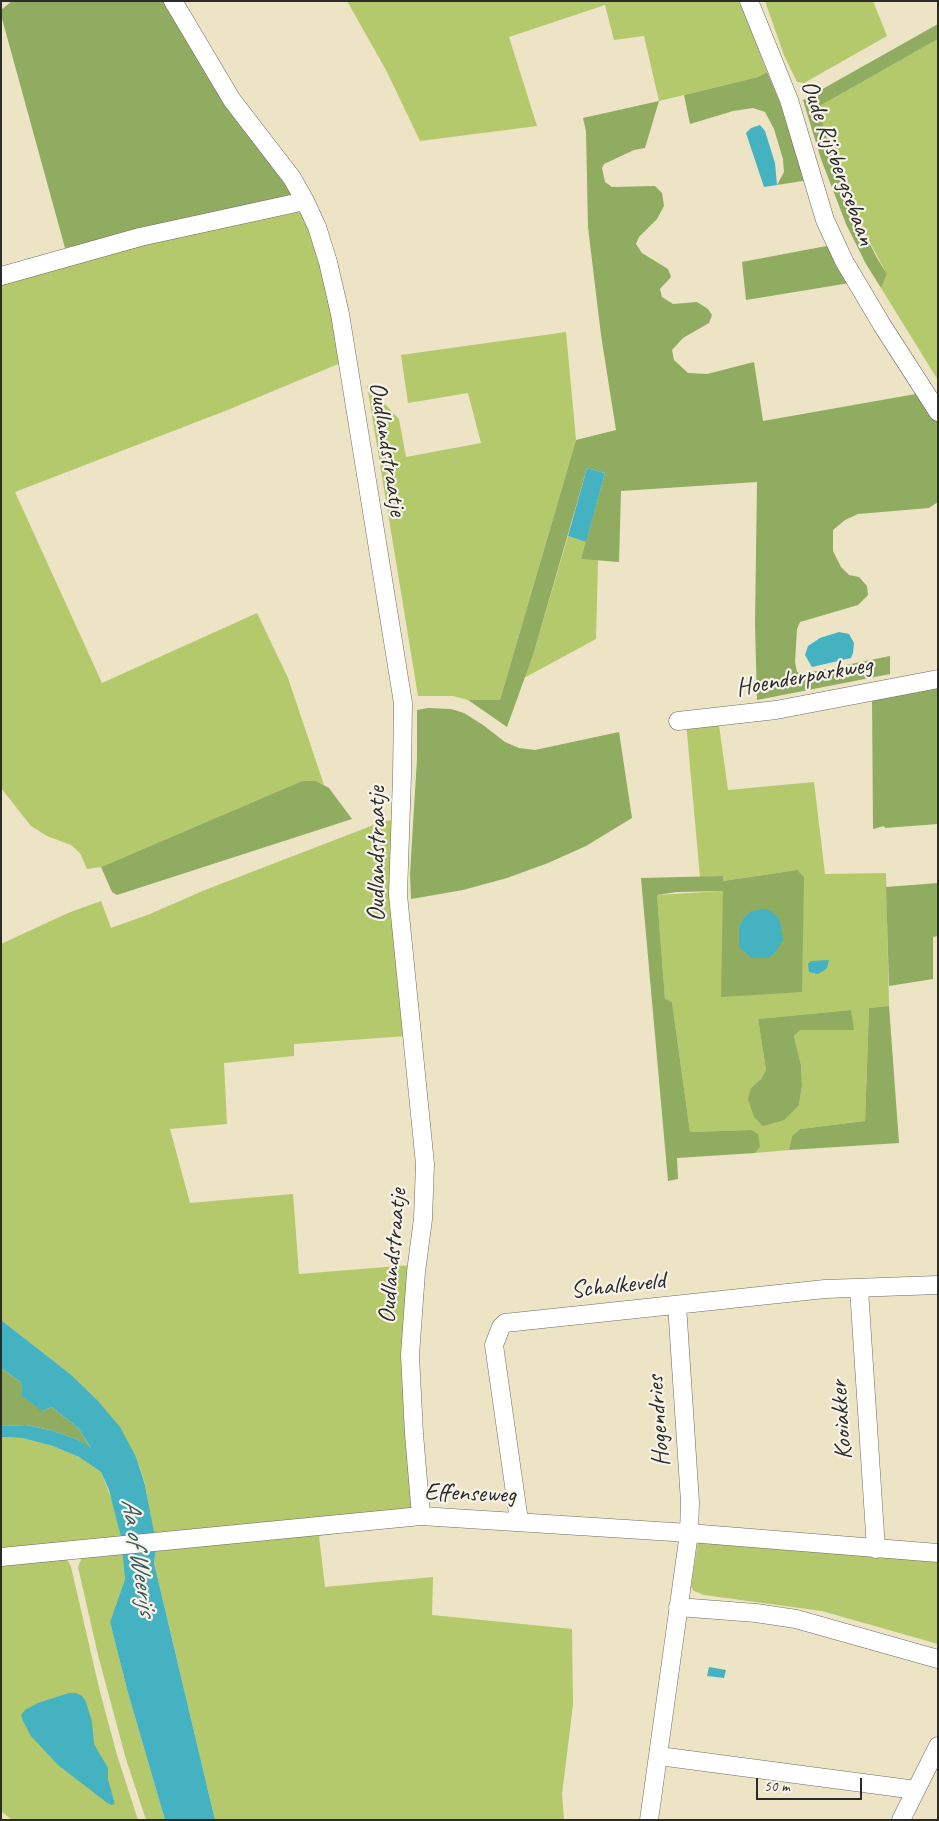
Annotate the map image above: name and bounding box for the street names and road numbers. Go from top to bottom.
street label: Oude Rijsbergsebaan [793,76,881,250]
street label: Oudlandstraatje [362,380,412,518]
street label: Hoenderparkweg [734,650,874,704]
street label: Oudlandstraatje [362,786,392,922]
street label: Oudlandstraatje [372,1187,414,1325]
street label: Schalkeveld [569,1266,667,1306]
street label: Hogendries [641,1374,677,1468]
street label: Kooiakker [824,1379,860,1461]
street label: Effenseweg [424,1477,516,1511]

